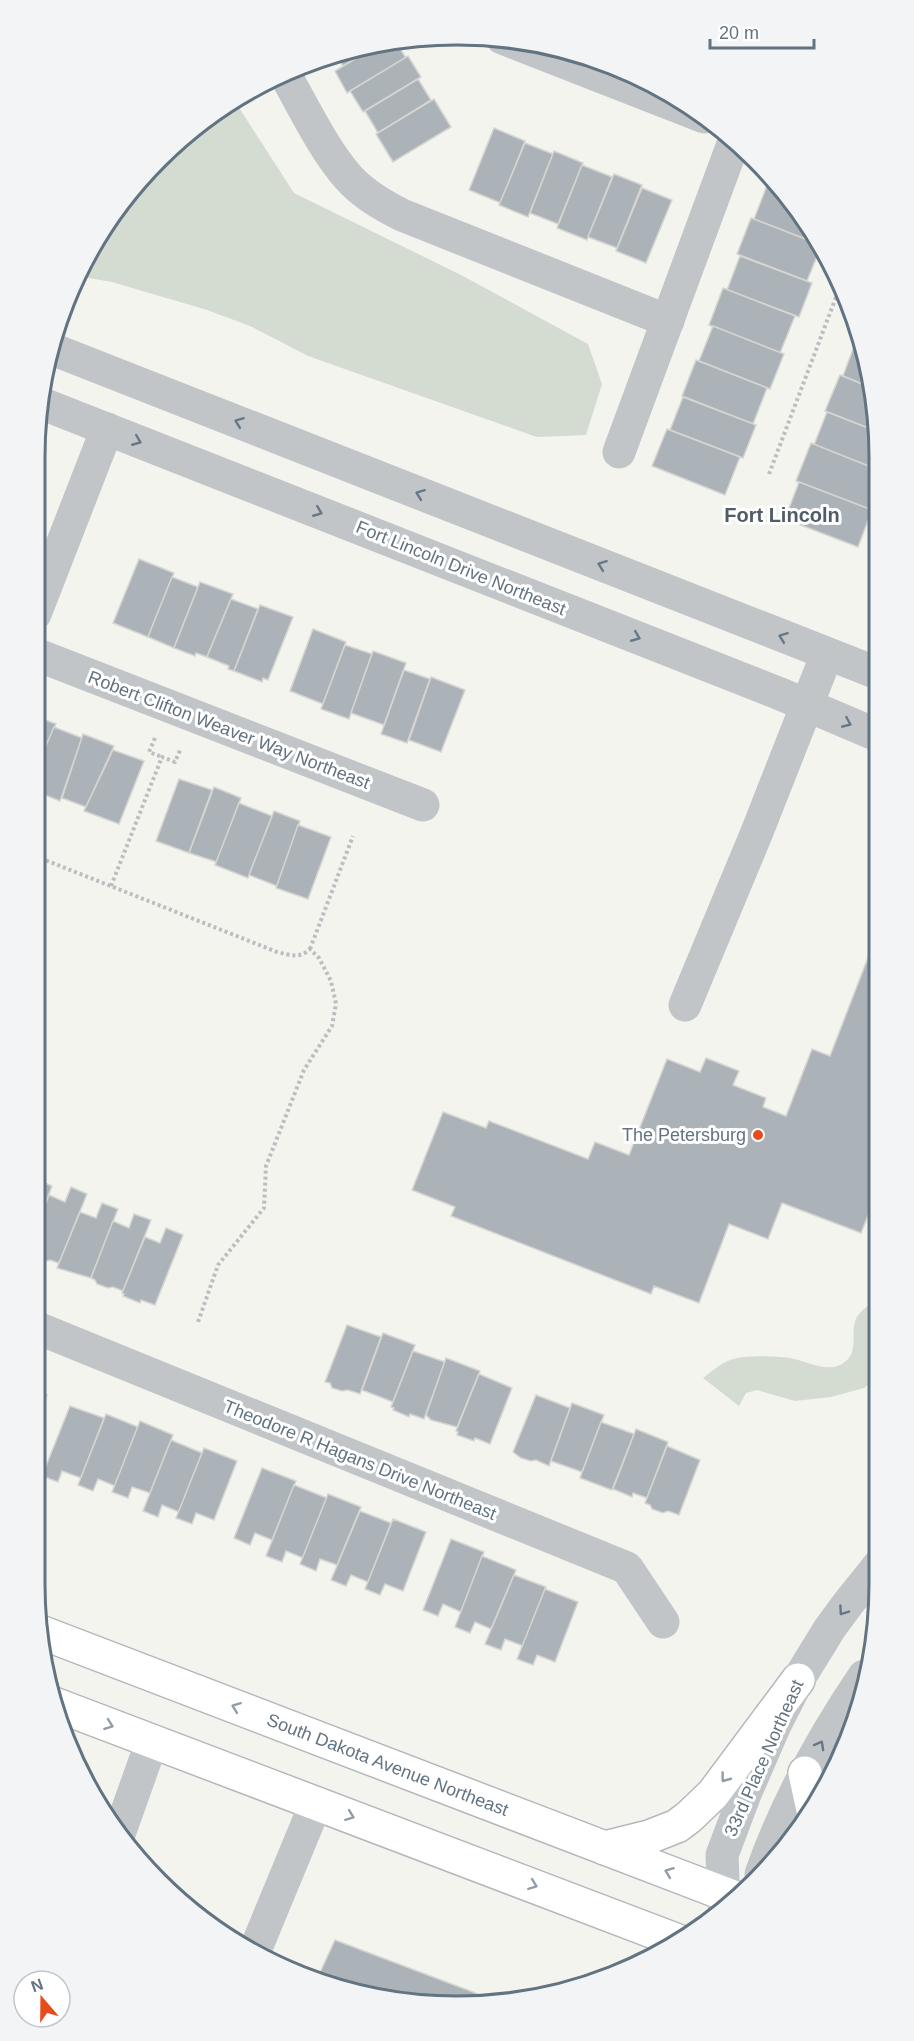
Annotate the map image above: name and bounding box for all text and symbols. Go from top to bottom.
scale bar [710,12,814,50]
text: 20 m [719,23,759,43]
one-way arrow [234,417,245,429]
one-way arrow [131,433,142,446]
one-way arrow [415,489,426,501]
district label: Fort Lincoln [724,504,840,526]
one-way arrow [312,505,323,517]
street label: Fort Lincoln Drive Northeast [353,517,569,619]
one-way arrow [597,560,608,572]
one-way arrow [631,630,641,643]
one-way arrow [778,631,789,644]
street label: Robert Clifton Weaver Way Northeast [85,667,373,793]
one-way arrow [841,715,852,727]
place label: The Petersburg [622,1125,746,1145]
marker: The Petersburg [751,1128,765,1142]
street label: Theodore R Hagans Drive Northeast [221,1396,499,1524]
one-way arrow [839,1604,850,1615]
street label: 33rd Place Northeast [720,1677,808,1839]
one-way arrow [232,1702,242,1715]
street label: South Dakota Avenue Northeast [264,1710,511,1820]
one-way arrow [103,1717,114,1730]
one-way arrow [813,1740,824,1751]
one-way arrow [722,1771,733,1782]
one-way arrow [345,1809,355,1822]
one-way arrow [664,1867,675,1880]
one-way arrow [527,1878,538,1891]
north arrow [12,1969,72,2029]
text: N [29,1975,45,1995]

